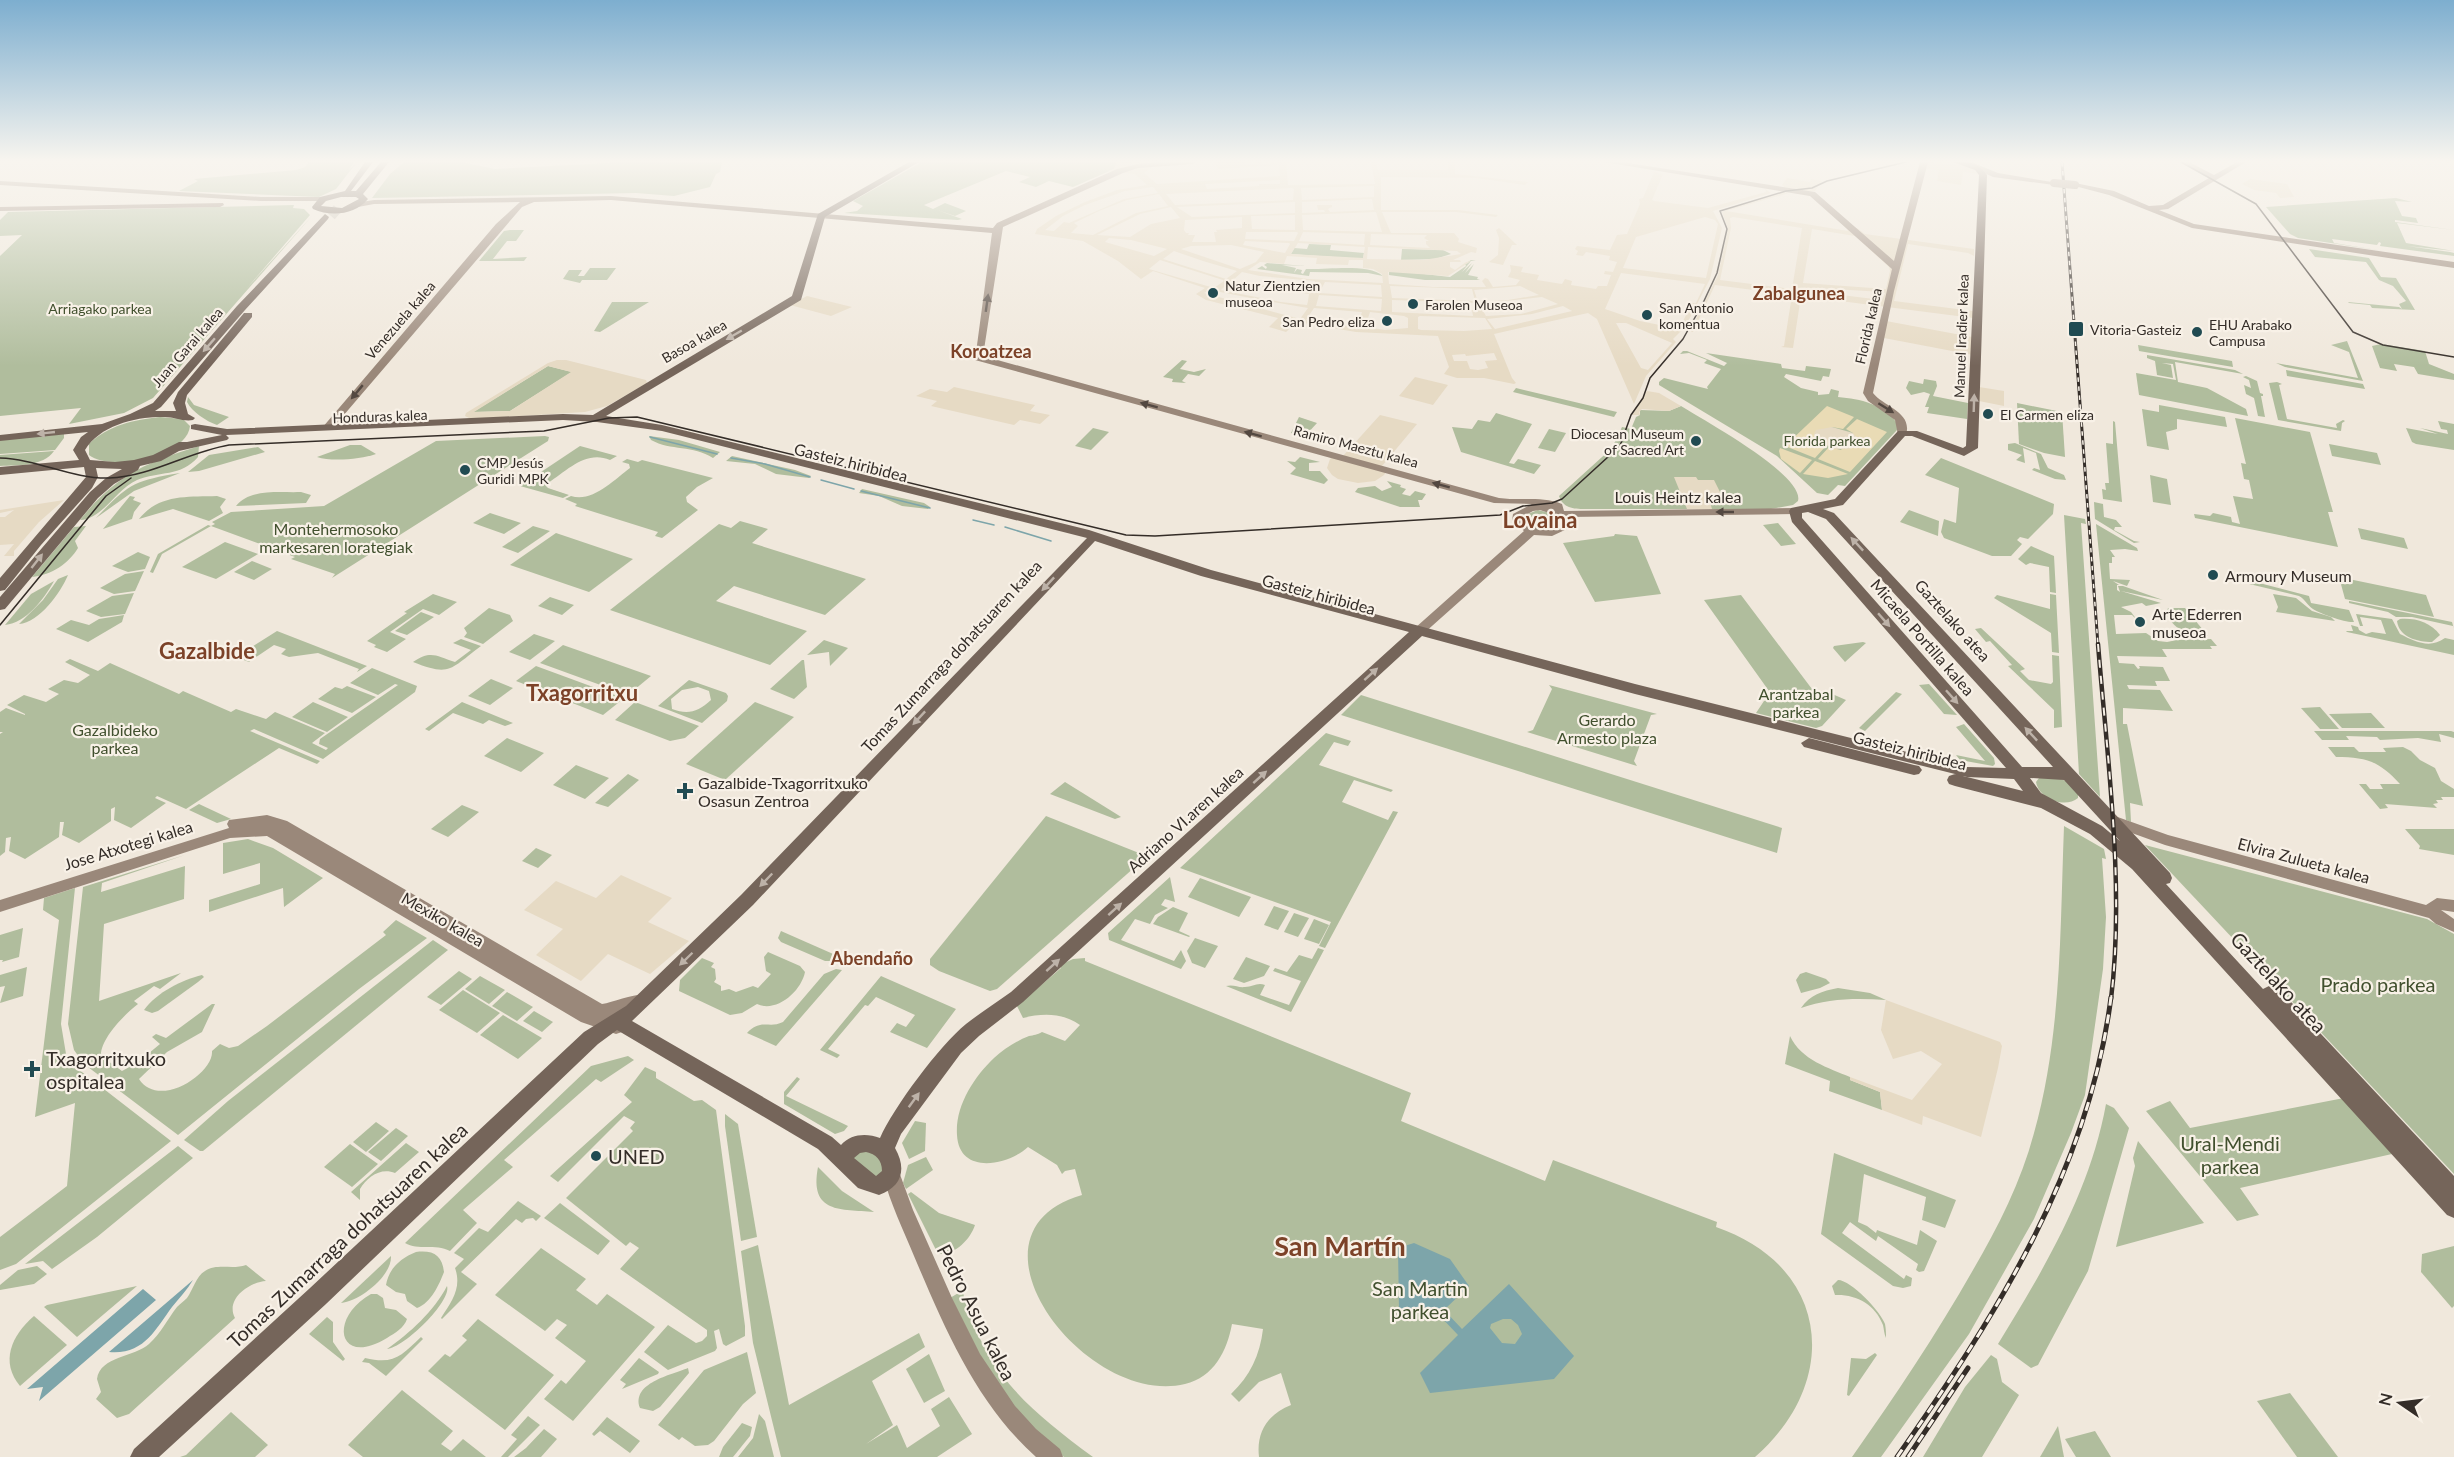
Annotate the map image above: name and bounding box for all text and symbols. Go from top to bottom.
street label: Manuel Iradier kalea [1950,274,1972,398]
street label: Venezuela kalea [361,277,439,363]
place label: Natur Zientzien museoa [1225,277,1320,310]
district label: Zabalgunea [1753,282,1845,304]
marker: Natur Zientzien museoa [1206,286,1220,300]
street label: Florida kalea [1851,286,1885,366]
one-way arrow [982,294,991,313]
place label: Farolen Museoa [1425,296,1523,313]
marker: Farolen Museoa [1406,297,1420,311]
place label: San Antonio komentua [1659,299,1734,332]
park label: Arriagako parkea [48,300,152,317]
street label: Juan Garai kalea [148,304,226,390]
marker: San Antonio komentua [1640,308,1654,322]
place label: San Pedro eliza [1282,313,1375,330]
marker: San Pedro eliza [1380,314,1394,328]
street label: Basoa kalea [658,316,730,366]
place label: EHU Arabako Campusa [2209,316,2292,349]
marker: Vitoria-Gasteiz [2067,320,2085,338]
place label: Vitoria-Gasteiz [2090,321,2182,338]
marker: EHU Arabako Campusa [2190,325,2204,339]
one-way arrow [726,329,742,340]
one-way arrow [203,337,216,352]
district label: Koroatzea [950,340,1032,362]
one-way arrow [351,384,364,399]
one-way arrow [1969,394,1978,413]
one-way arrow [1140,400,1158,409]
one-way arrow [1878,402,1894,413]
street label: Honduras kalea [332,406,428,426]
place label: El Carmen eliza [2000,406,2094,423]
marker: El Carmen eliza [1981,407,1995,421]
street label: Ramiro Maeztu kalea [1292,421,1420,471]
place label: Diocesan Museum of Sacred Art [1570,425,1684,458]
one-way arrow [36,428,55,438]
one-way arrow [1244,429,1262,438]
park label: Florida parkea [1784,432,1870,449]
marker: Diocesan Museum of Sacred Art [1689,434,1703,448]
street label: Gasteiz hiribidea [792,439,910,485]
place label: CMP Jesús Guridi MPK [477,454,550,487]
marker: CMP Jesús Guridi MPK [458,463,472,477]
one-way arrow [1432,480,1450,490]
street label: Louis Heintz kalea [1615,487,1741,506]
district label: Lovaina [1503,506,1577,533]
one-way arrow [1716,507,1735,517]
park label: Montehermosoko markesaren lorategiak [259,519,414,556]
one-way arrow [1850,537,1864,551]
one-way arrow [31,553,44,569]
street label: Tomas Zumarraga dohatsuaren kalea [857,556,1045,756]
place label: Armoury Museum [2225,566,2352,585]
marker: Armoury Museum [2206,568,2220,582]
street label: Gasteiz hiribidea [1260,570,1378,618]
street label: Micaela Portilla kalea [1867,575,1979,699]
street label: Gaztelako atea [1911,575,1995,665]
one-way arrow [1042,576,1056,590]
place label: Arte Ederren museoa [2152,604,2242,641]
one-way arrow [1877,612,1890,627]
marker: Arte Ederren museoa [2133,615,2147,629]
district label: Gazalbide [159,637,255,664]
one-way arrow [1363,668,1378,681]
district label: Txagorritxu [526,679,638,706]
park label: Arantzabal parkea [1759,684,1833,721]
one-way arrow [1945,690,1959,705]
park label: Gerardo Armesto plaza [1557,710,1657,747]
one-way arrow [913,711,927,725]
park label: Gazalbideko parkea [72,720,158,757]
street label: Gasteiz hiribidea [1851,727,1969,773]
one-way arrow [2025,727,2039,741]
street label: Adriano VI.aren kalea [1123,762,1247,876]
one-way arrow [1252,771,1266,785]
place label: Gazalbide-Txagorritxuko Osasun Zentroa [698,773,868,810]
marker: Gazalbide-Txagorritxuko Osasun Zentroa [676,782,694,800]
street label: Jose Atxotegi kalea [61,816,195,874]
street label: Elvira Zulueta kalea [2236,833,2372,887]
one-way arrow [759,873,773,888]
street label: Mexiko kalea [398,888,488,950]
one-way arrow [1108,902,1122,916]
street label: Gaztelako atea [2226,927,2332,1037]
district label: Abendaño [830,947,913,969]
one-way arrow [679,952,694,966]
one-way arrow [1045,959,1060,972]
park label: Prado parkea [2320,972,2436,996]
place label: Txagorritxuko ospitalea [46,1046,166,1093]
marker: Txagorritxuko ospitalea [23,1060,41,1078]
one-way arrow [908,1093,920,1109]
street label: Tomas Zumarraga dohatsuaren kalea [222,1117,472,1353]
park label: Ural-Mendi parkea [2180,1131,2280,1178]
place label: UNED [608,1144,665,1168]
marker: UNED [589,1149,603,1163]
district label: San Martín [1274,1229,1406,1262]
street label: Pedro Asua kalea [932,1240,1022,1384]
park label: San Martin parkea [1372,1276,1468,1323]
north arrow [2370,1373,2430,1433]
text: N [2374,1391,2396,1408]

